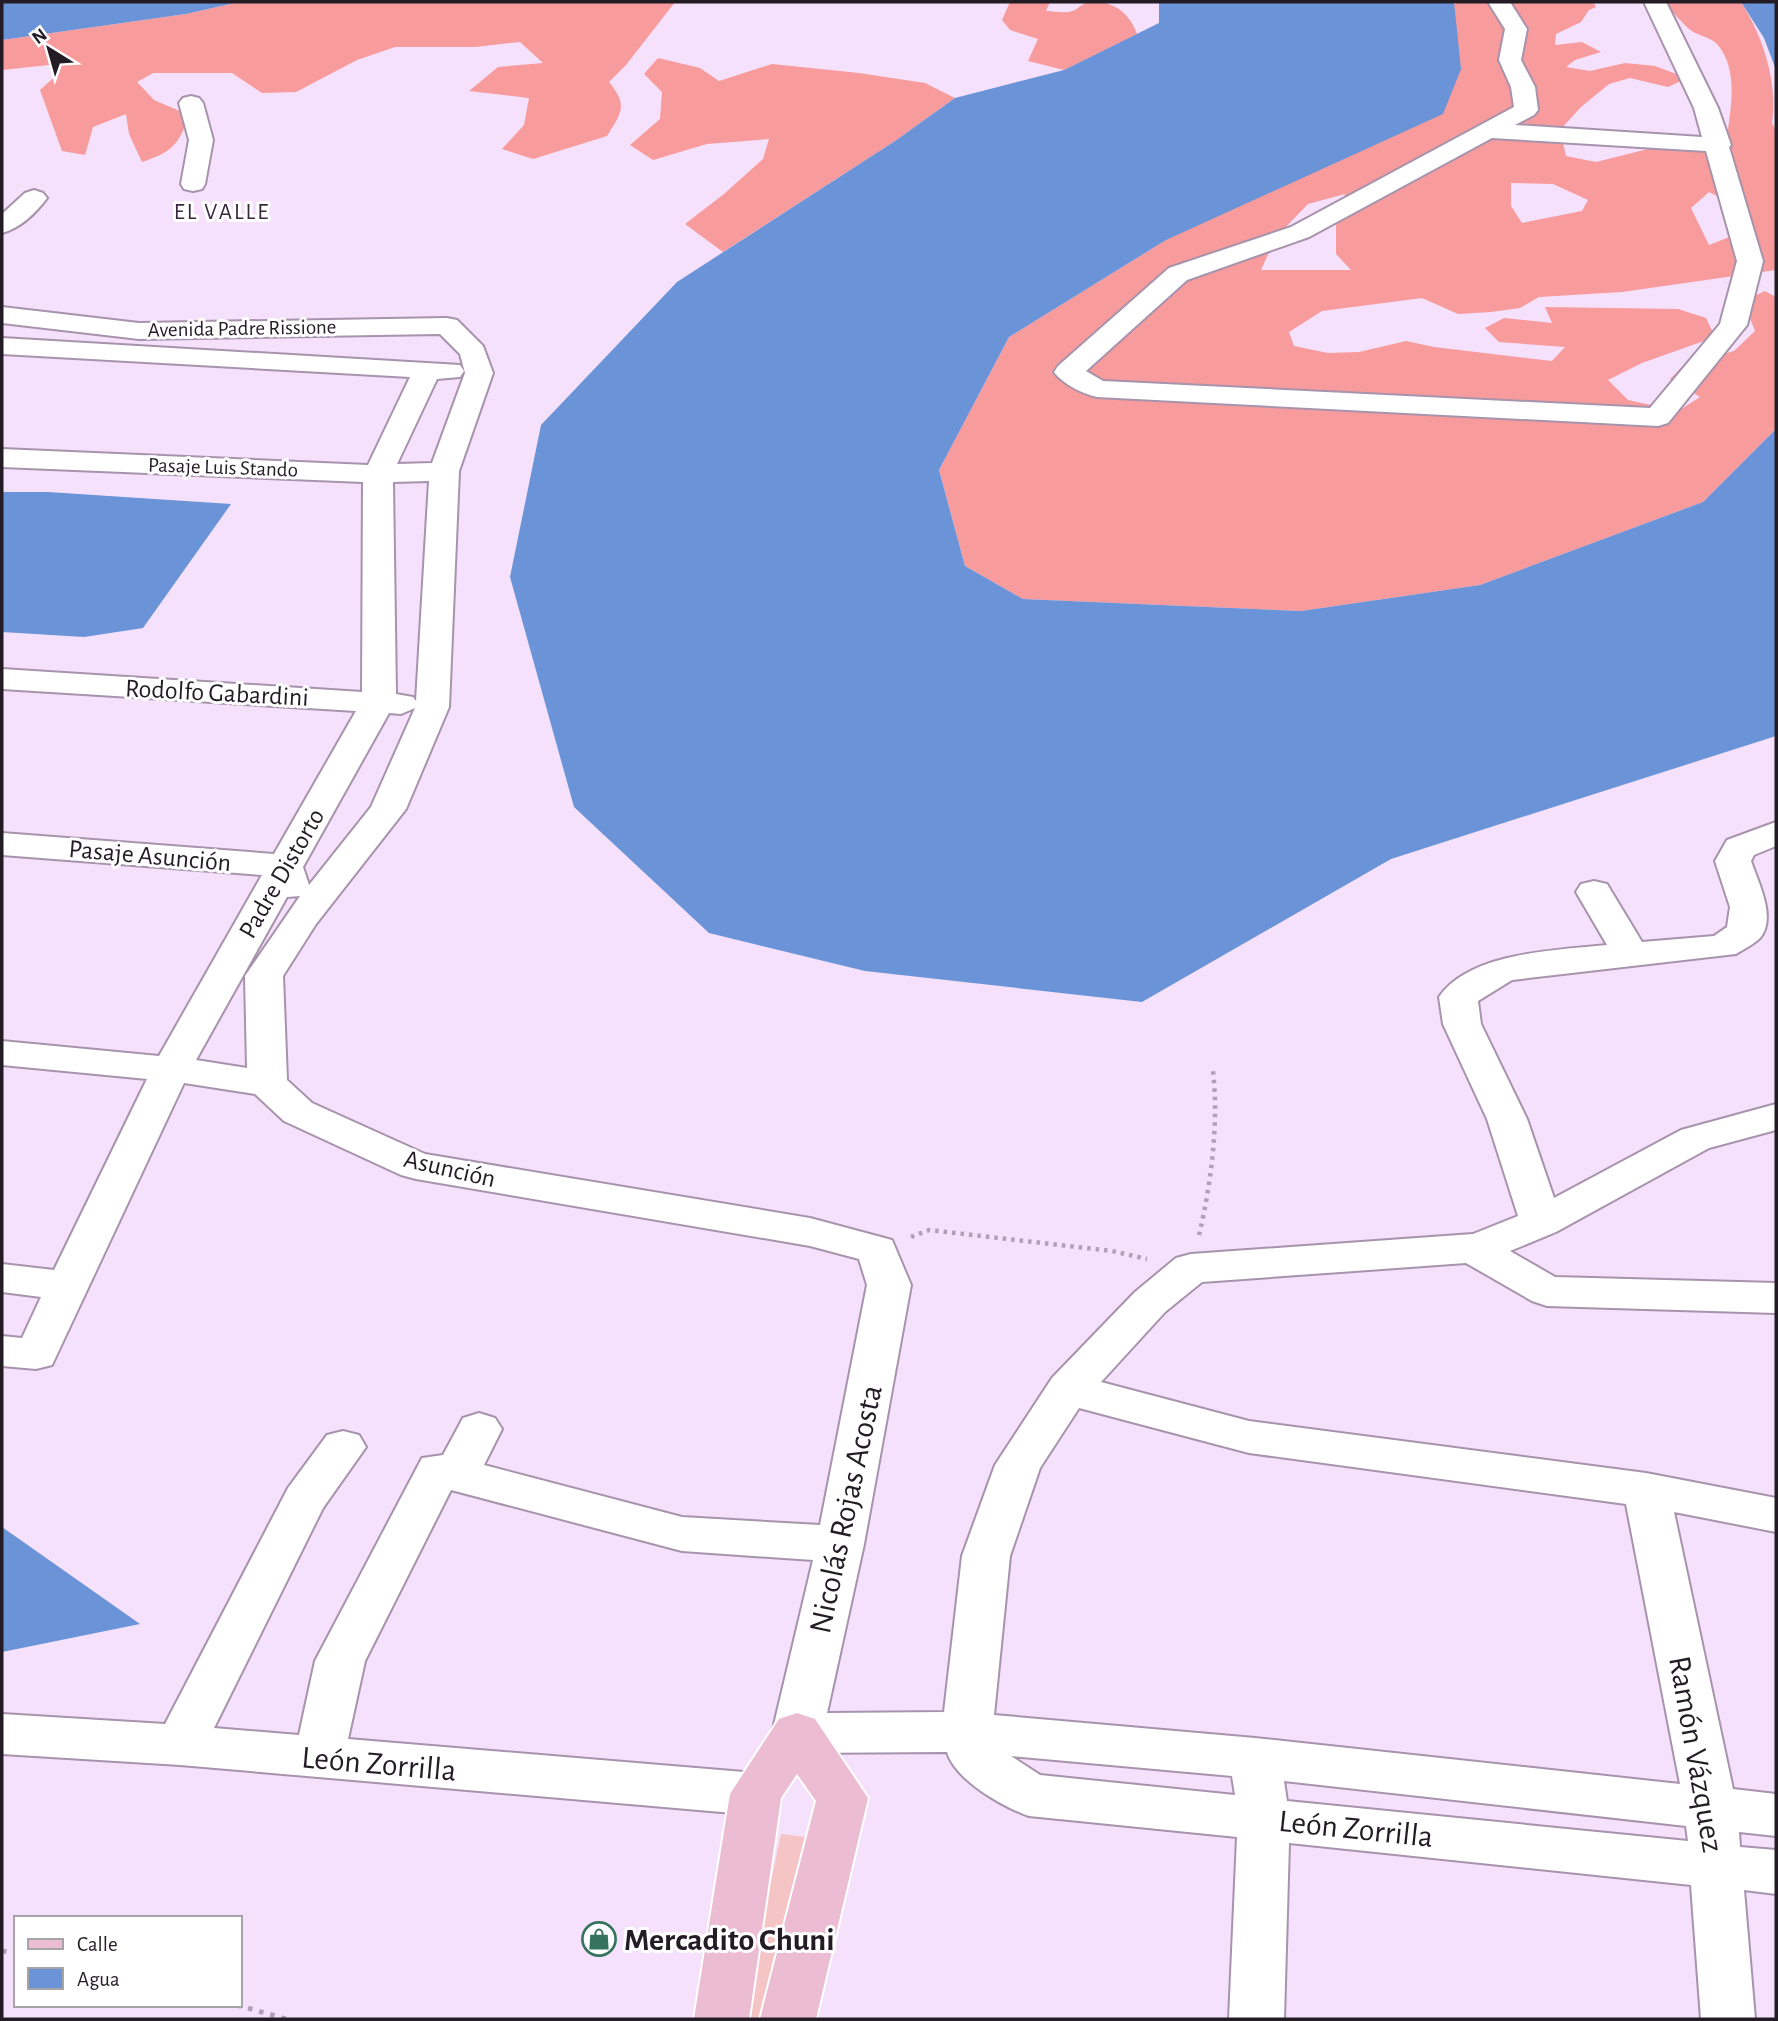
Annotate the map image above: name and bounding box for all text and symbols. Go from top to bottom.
north arrow [14,14,84,84]
text: N [29,25,51,48]
district label: EL VALLE [174,201,270,224]
street label: Avenida Padre Rissione [147,316,337,341]
street label: Pasaje Luis Stando [148,454,298,481]
street label: Rodolfo Gabardini [125,675,309,711]
street label: Padre Distorto [234,804,329,943]
street label: Pasaje Asunción [68,836,232,876]
street label: Asunción [401,1146,498,1192]
street label: Nicolás Rojas Acosta [804,1382,888,1636]
street label: Ramón Vázquez [1663,1654,1729,1855]
street label: León Zorrilla [300,1741,458,1787]
street label: León Zorrilla [1277,1805,1435,1853]
legend [14,1916,242,2007]
shop icon: Mercadito Chuni [580,1920,618,1958]
place label: Mercadito Chuni [624,1924,835,1956]
text: Calle [77,1934,118,1955]
text: Agua [77,1969,120,1990]

